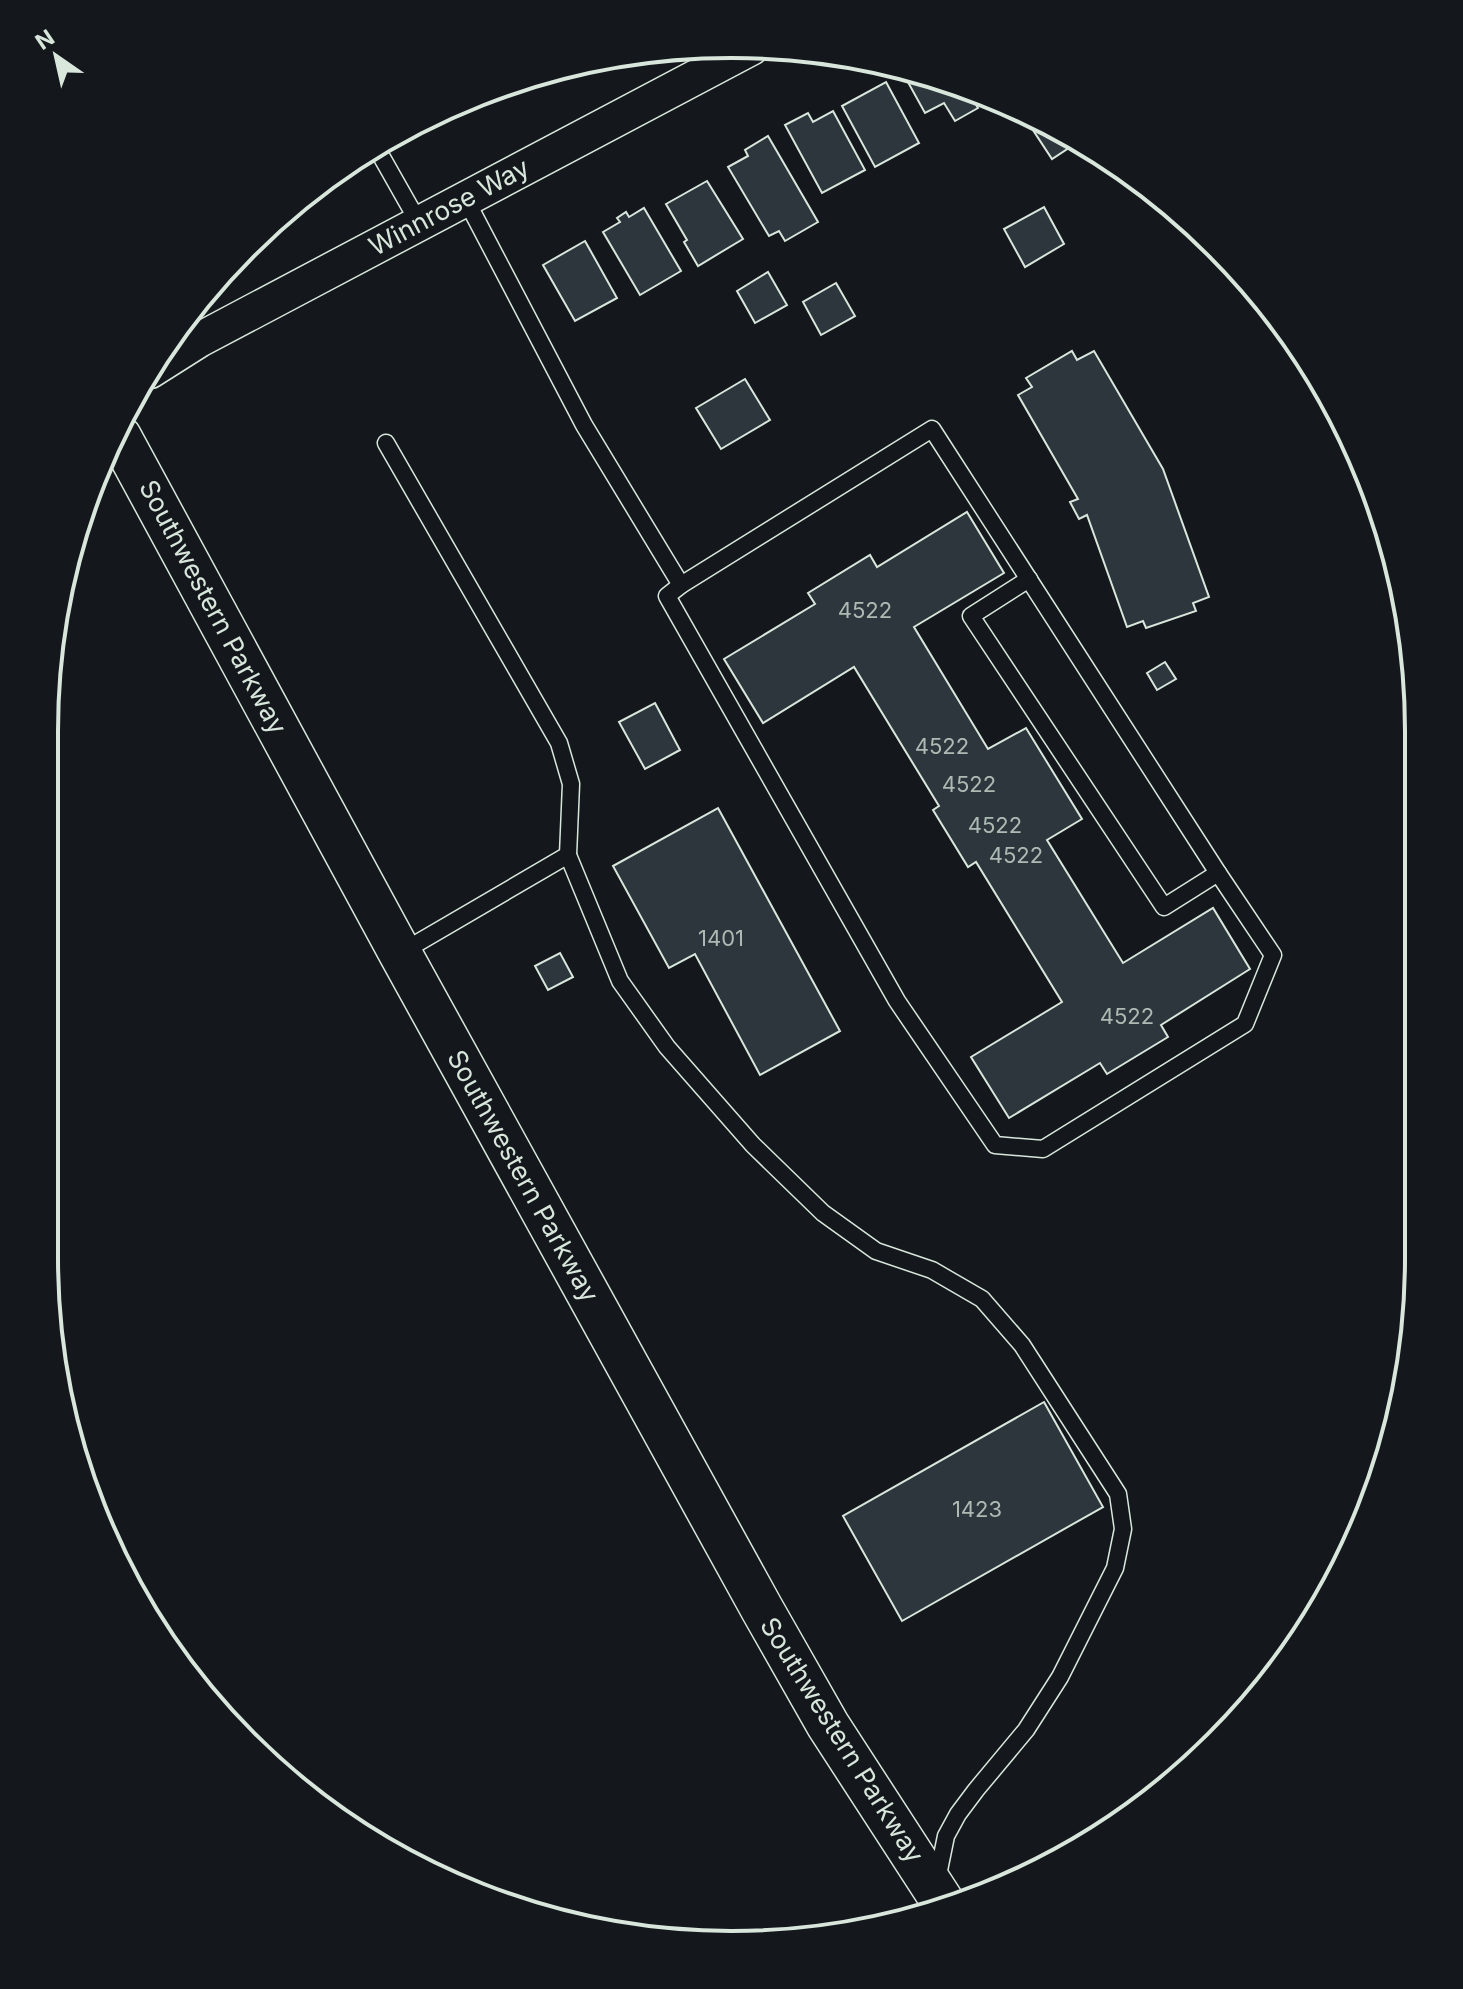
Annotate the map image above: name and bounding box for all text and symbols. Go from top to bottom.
north arrow [16,16,96,96]
text: N [31,24,59,55]
street label: Winnrose Way [363,151,534,262]
street label: Southwestern Parkway [133,474,294,739]
house number: 4522 [838,597,892,623]
house number: 4522 [915,733,969,759]
house number: 4522 [942,771,996,797]
house number: 4522 [968,812,1022,838]
house number: 4522 [989,842,1043,868]
house number: 1401 [698,925,744,951]
house number: 4522 [1100,1003,1154,1029]
street label: Southwestern Parkway [441,1044,606,1307]
house number: 1423 [952,1496,1002,1522]
street label: Southwestern Parkway [754,1611,931,1868]

